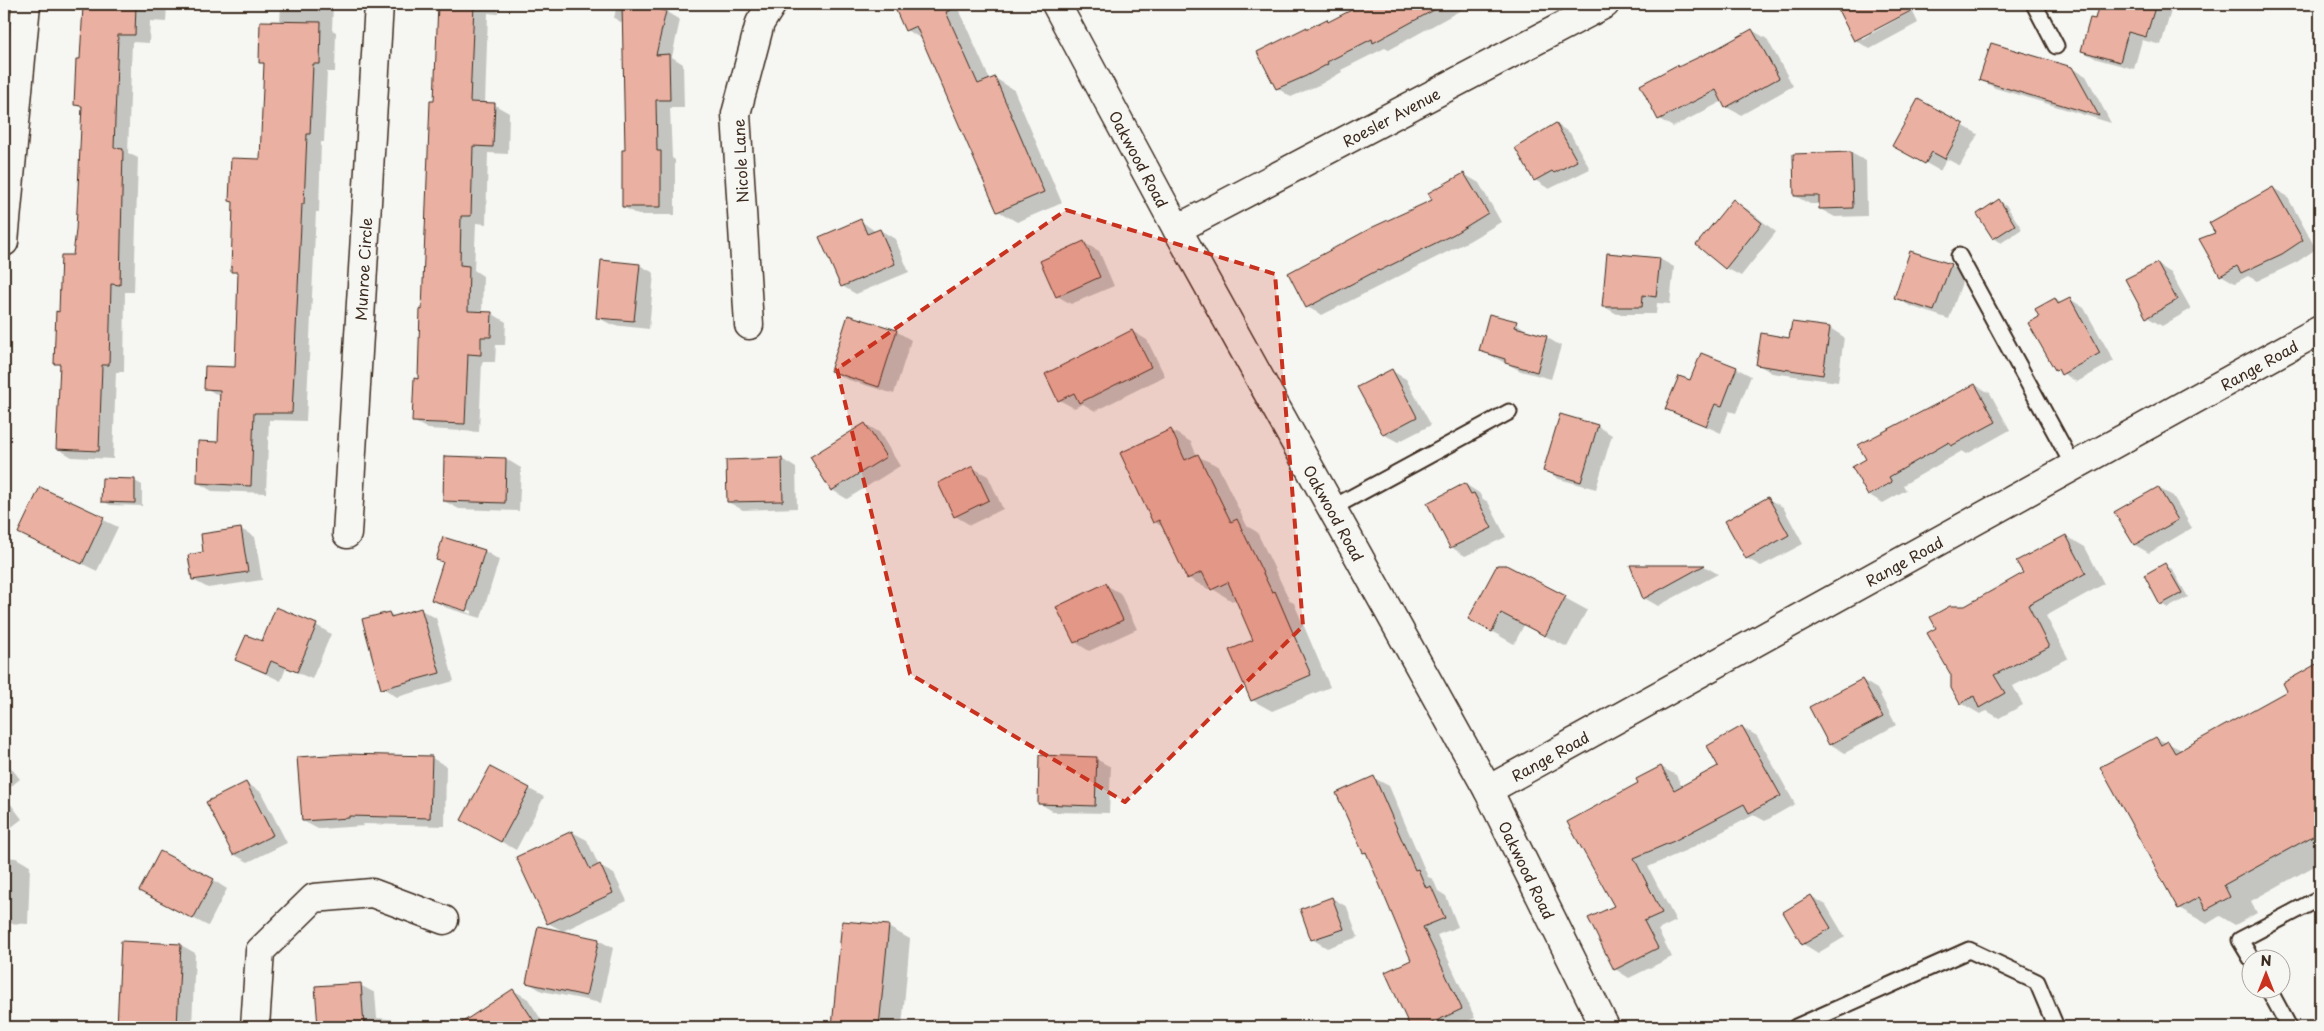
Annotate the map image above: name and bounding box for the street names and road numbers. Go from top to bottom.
street label: Roesler Avenue [1338,82,1444,152]
street label: Oakwood Road [1104,106,1174,212]
street label: Nicole Lane [726,118,754,204]
street label: Munroe Circle [349,217,377,321]
street label: Range Road [2216,334,2302,396]
street label: Oakwood Road [1298,461,1370,565]
street label: Range Road [1861,530,1947,592]
street label: Range Road [1507,725,1593,787]
street label: Oakwood Road [1493,817,1561,923]

